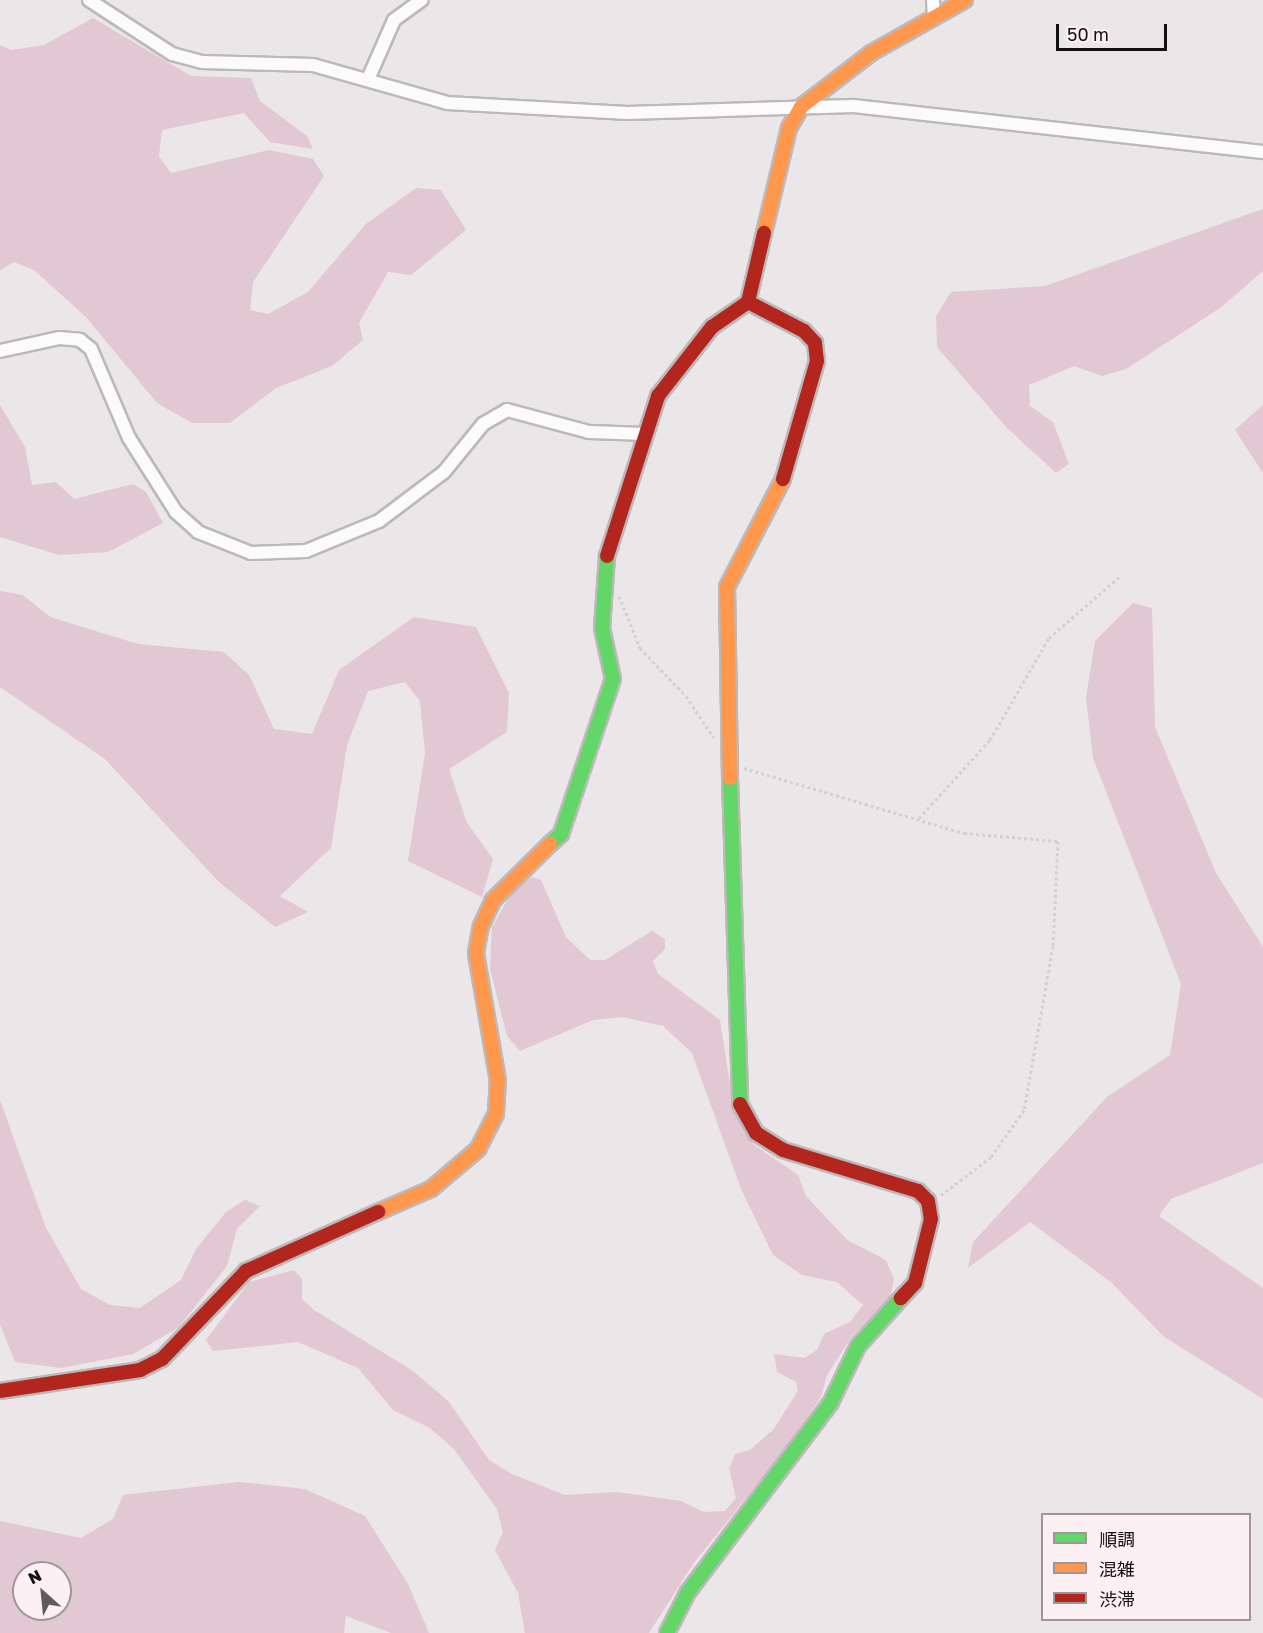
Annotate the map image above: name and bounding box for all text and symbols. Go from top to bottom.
scale bar [1059,12,1170,50]
text: 50 m [1067,23,1109,45]
legend [1041,1513,1251,1621]
text: 順調 [1099,1528,1135,1550]
text: 混雑 [1099,1558,1135,1580]
north arrow [12,1561,72,1621]
text: N [25,1565,45,1588]
text: 渋滞 [1099,1588,1135,1610]

